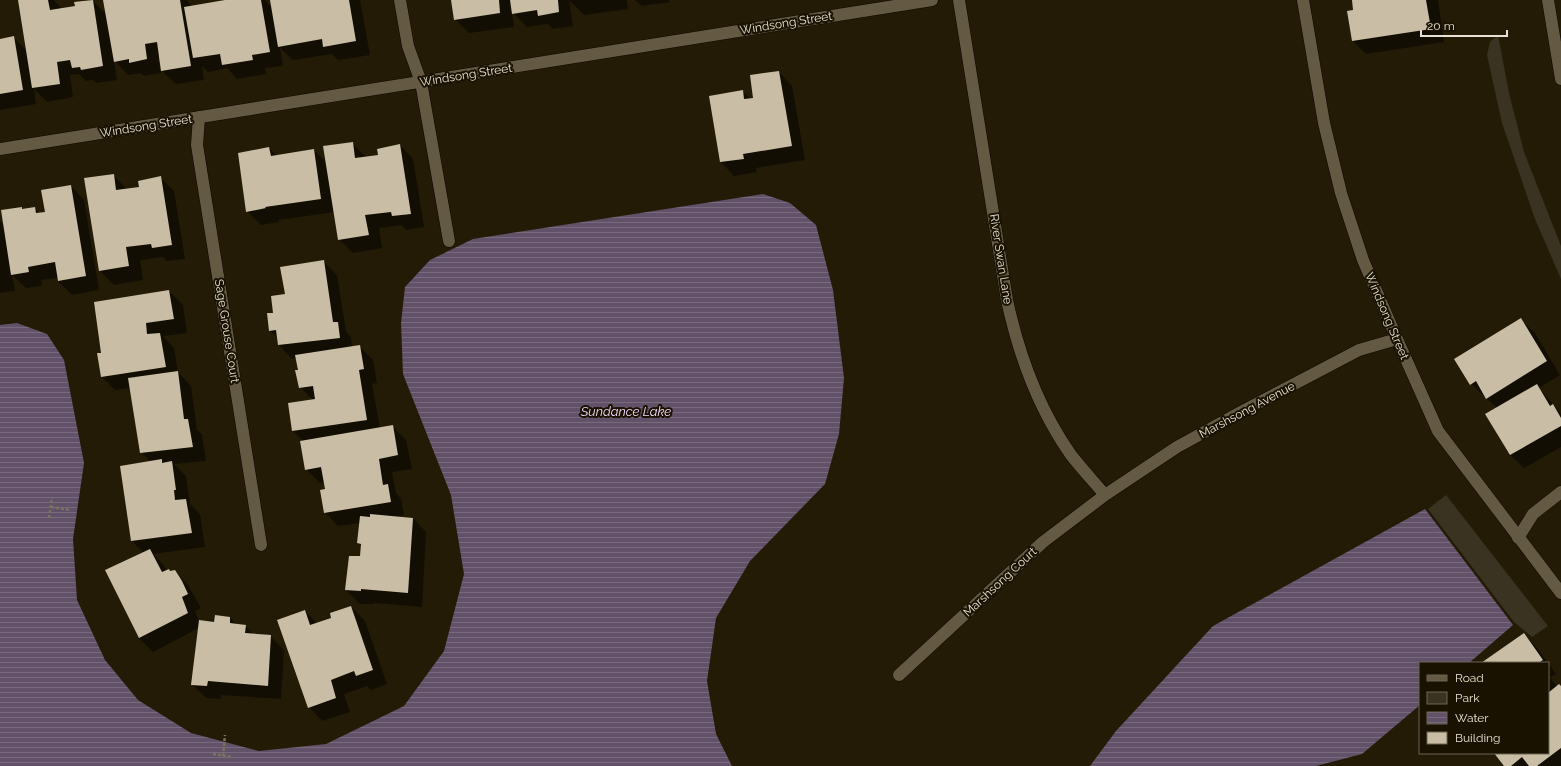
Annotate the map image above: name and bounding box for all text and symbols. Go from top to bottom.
street label: Windsong Street [739,9,833,37]
scale bar [1421,12,1507,38]
text: 20 m [1427,19,1455,33]
street label: Windsong Street [419,61,513,89]
street label: Windsong Street [99,112,193,140]
street label: River Swan Lane [987,213,1015,305]
street label: Windsong Street [1362,270,1412,362]
street label: Sage Grouse Court [212,278,242,384]
street label: Marshsong Avenue [1197,379,1297,441]
water label: Sundance Lake [580,404,671,419]
street label: Marshsong Court [960,544,1040,620]
legend [1419,662,1549,754]
text: Road [1455,671,1484,685]
text: Park [1455,691,1480,705]
text: Water [1455,711,1489,725]
text: Building [1455,731,1501,745]

